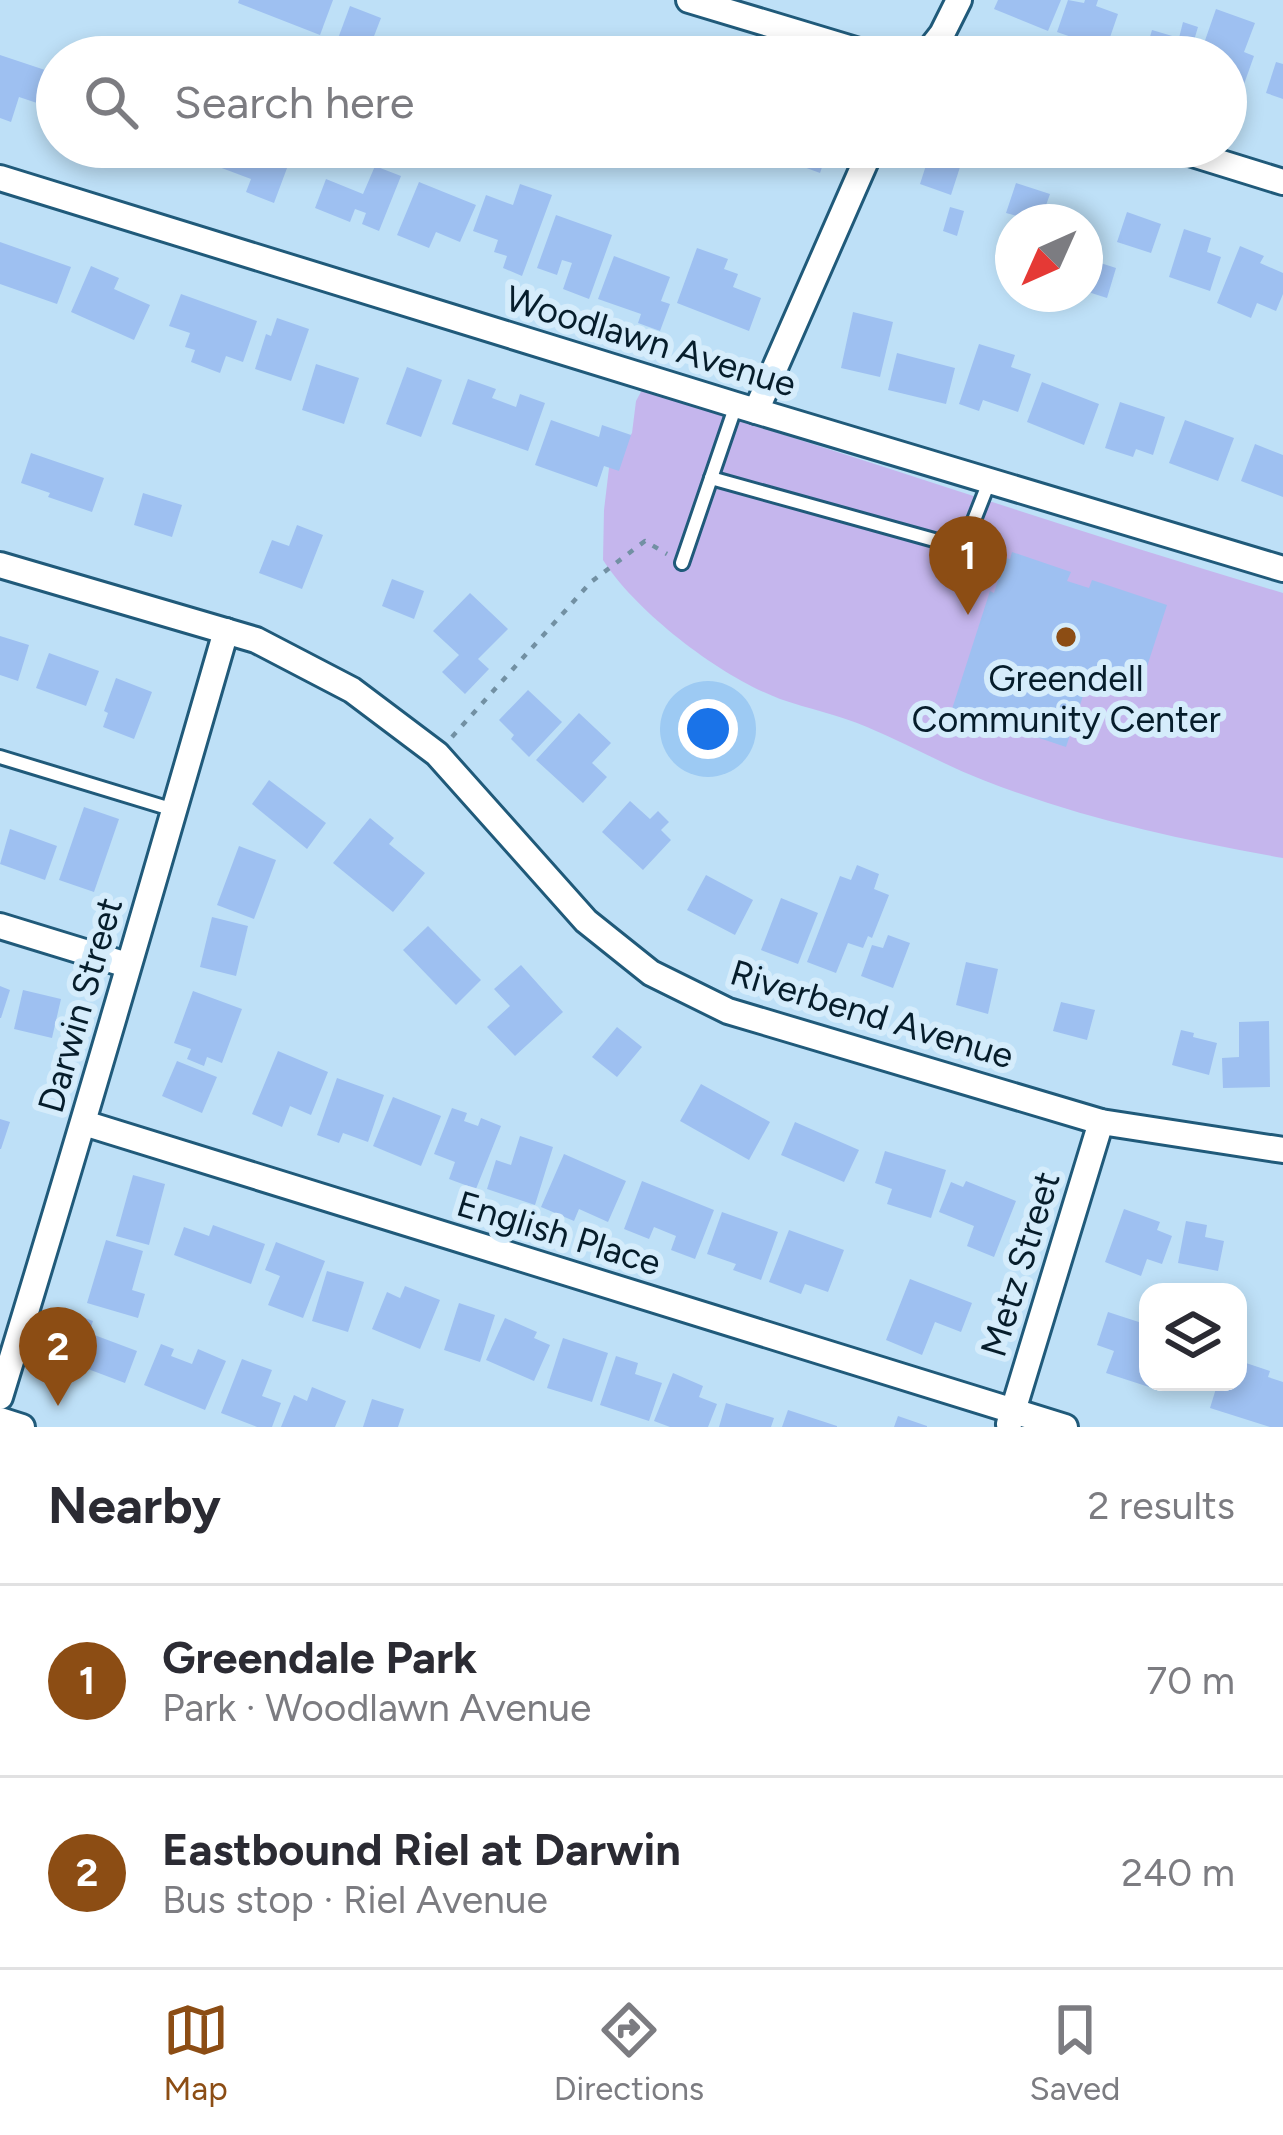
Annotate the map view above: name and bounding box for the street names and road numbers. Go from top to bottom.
street label: Woodlawn Avenue [501,276,801,406]
street label: Darwin Street [29,893,131,1117]
street label: Riverbend Avenue [725,951,1019,1077]
street label: Metz Street [972,1166,1068,1362]
street label: English Place [452,1182,666,1284]

